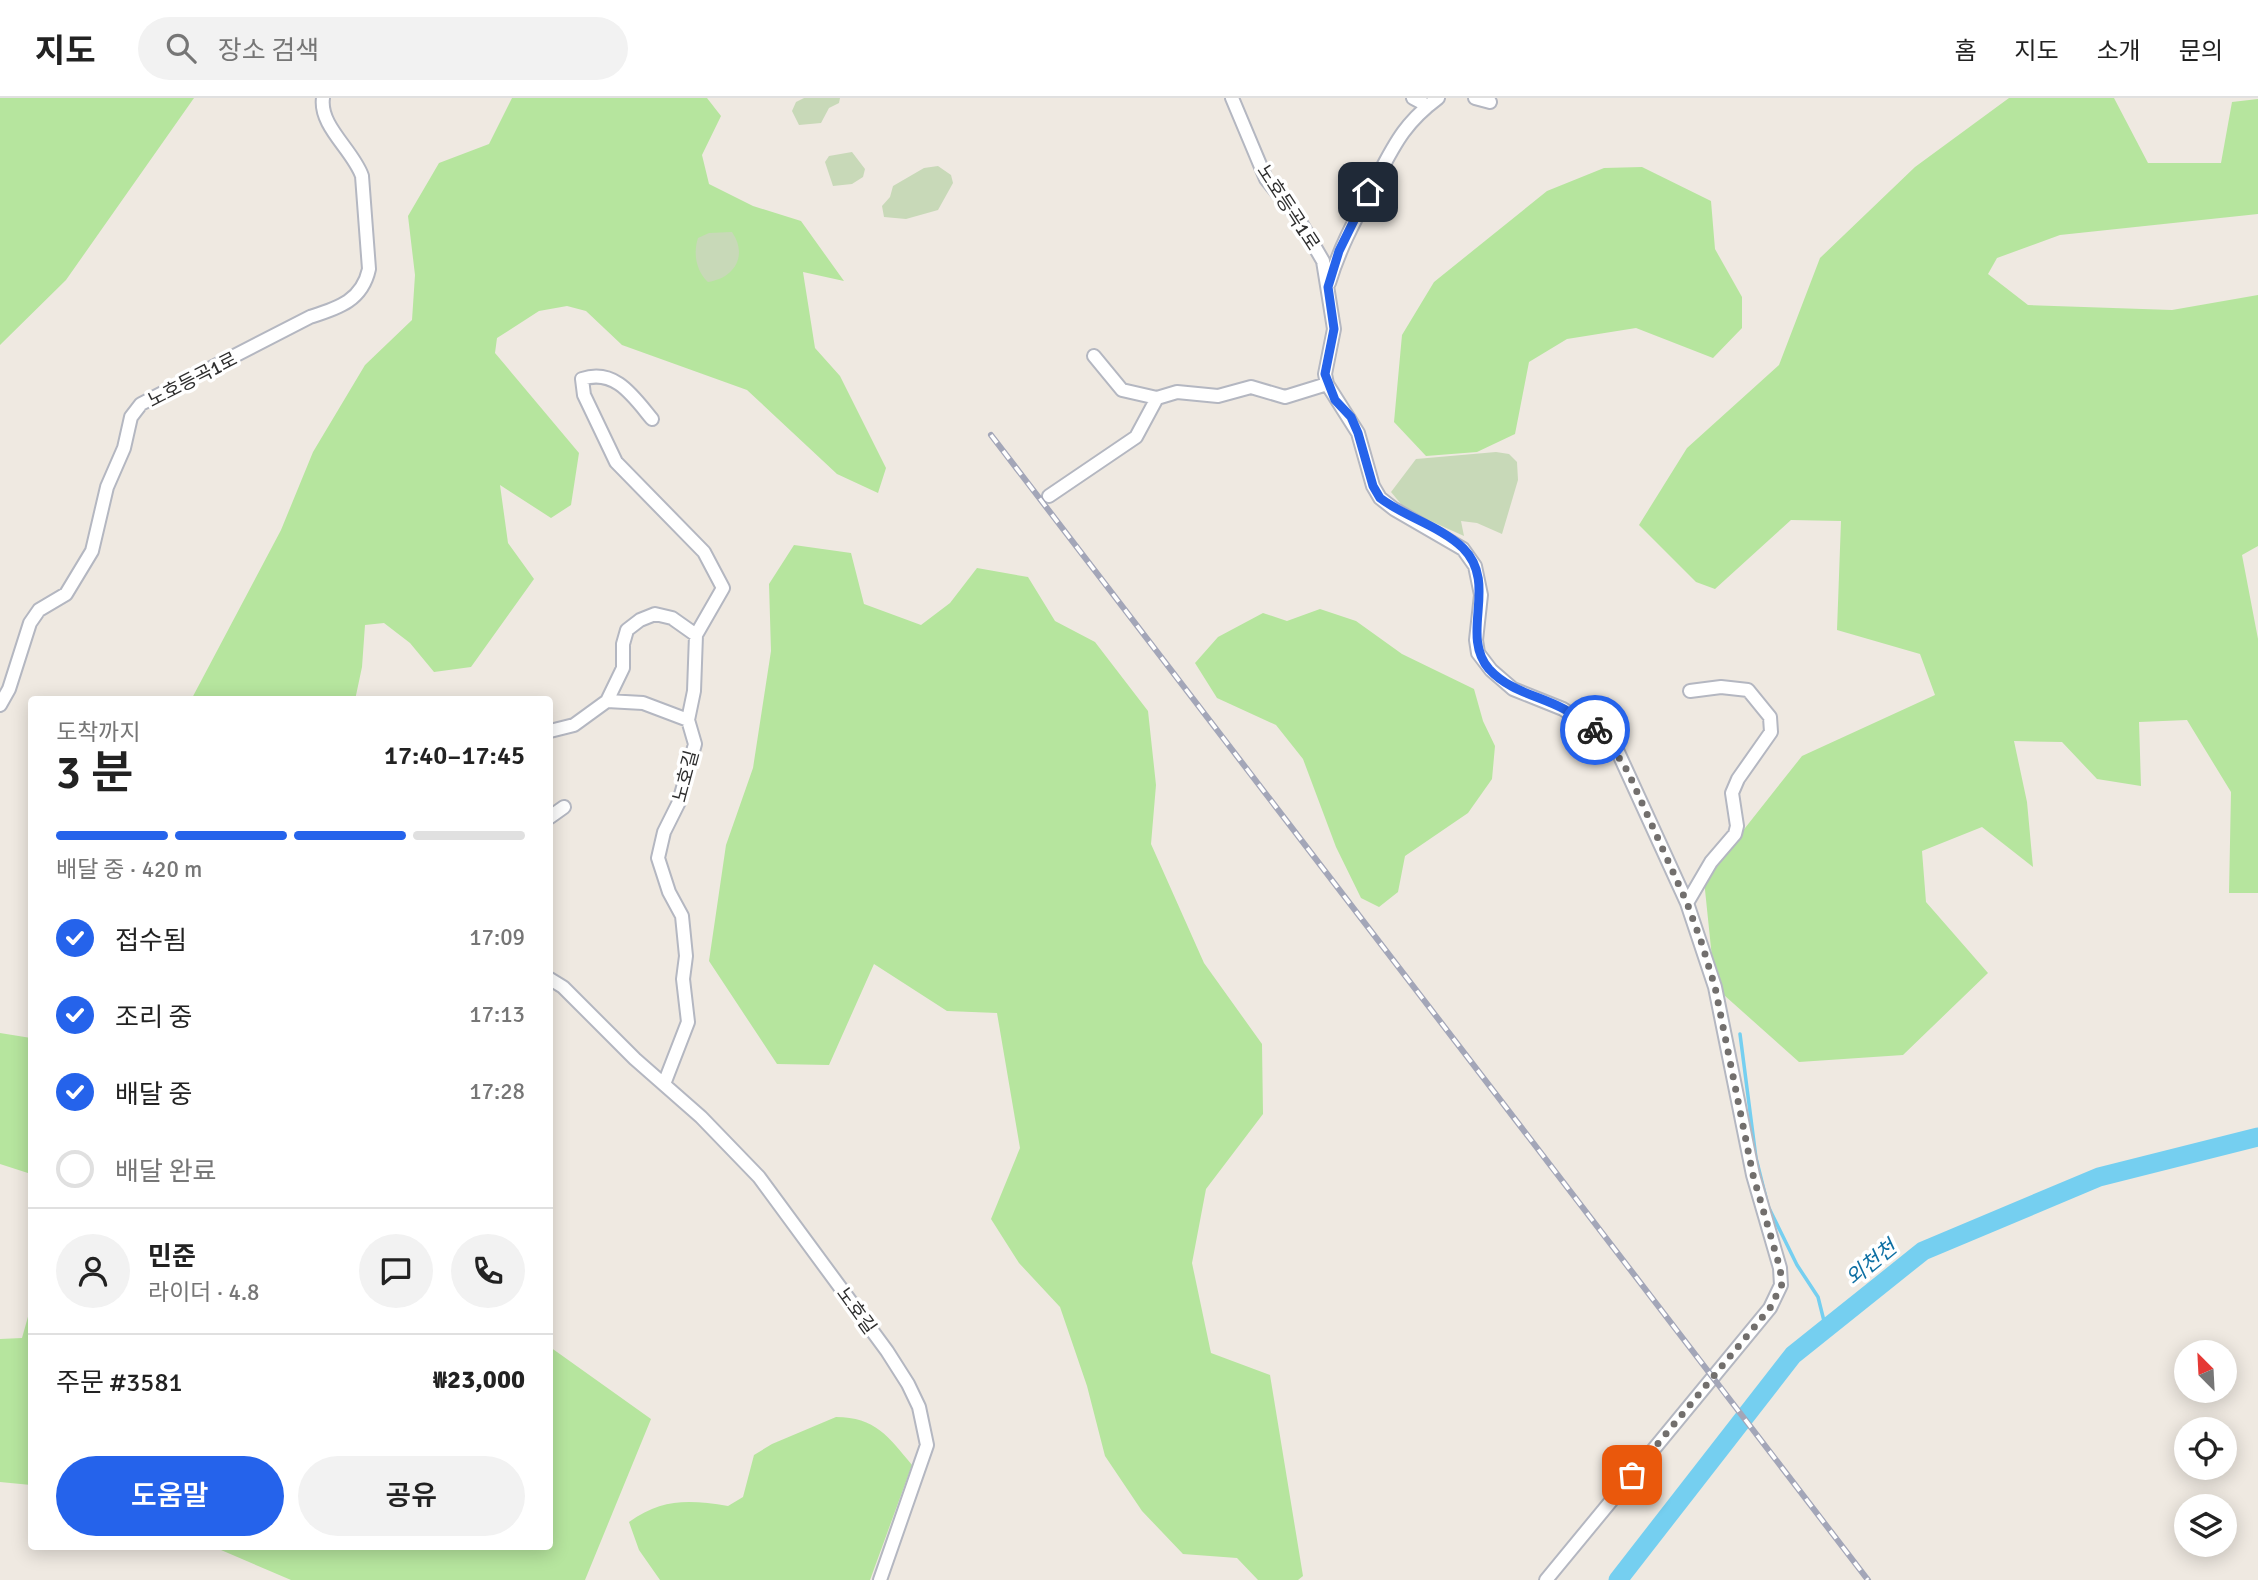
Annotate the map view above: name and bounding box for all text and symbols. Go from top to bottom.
search box [138,17,628,80]
icon: search [162,29,200,67]
text: 지도 [35,31,96,72]
text: 장소 검색 [218,35,319,67]
text: 홈 [1954,36,1976,66]
text: 지도 [2014,36,2059,66]
text: 소개 [2097,36,2141,66]
text: 문의 [2179,36,2223,66]
street label: 노호등곡1로 [1251,160,1325,255]
pin [1338,162,1398,222]
icon: home [1349,173,1387,211]
street label: 노호등곡1로 [143,347,241,413]
courier [1560,695,1630,765]
icon: bike [1576,711,1614,749]
text: 도착까지 [56,718,141,747]
text: 17:40–17:45 [384,740,525,772]
text: 3 분 [56,745,133,801]
street label: 노호길 [668,748,704,805]
text: 배달 중 · 420 m [56,855,202,884]
icon: check [56,919,94,957]
text: 17:09 [469,923,525,952]
text: 접수됨 [115,925,187,957]
icon: check [56,996,94,1034]
text: 17:13 [469,1000,525,1029]
text: 조리 중 [115,1002,192,1034]
icon: check [56,1073,94,1111]
text: 17:28 [469,1077,525,1106]
text: 배달 중 [115,1079,192,1111]
text: 배달 완료 [115,1156,216,1188]
water label: 외천천 [1840,1233,1904,1291]
button: person [56,1234,130,1308]
button: chat [359,1234,433,1308]
button: phone [451,1234,525,1308]
text: 민준 [148,1241,196,1273]
text: 라이더 · 4.8 [148,1278,260,1307]
street label: 노호길 [831,1282,881,1339]
north arrow [2174,1340,2236,1404]
map controls [2174,1340,2237,1557]
text: ₩23,000 [433,1364,525,1396]
text: 주문 #3581 [56,1367,183,1399]
button: locate [2174,1417,2237,1480]
pin [1602,1445,1662,1505]
button: 도움말 [56,1456,284,1536]
button: 공유 [298,1456,525,1536]
icon: bag [1613,1456,1651,1494]
button: layers [2174,1494,2237,1557]

